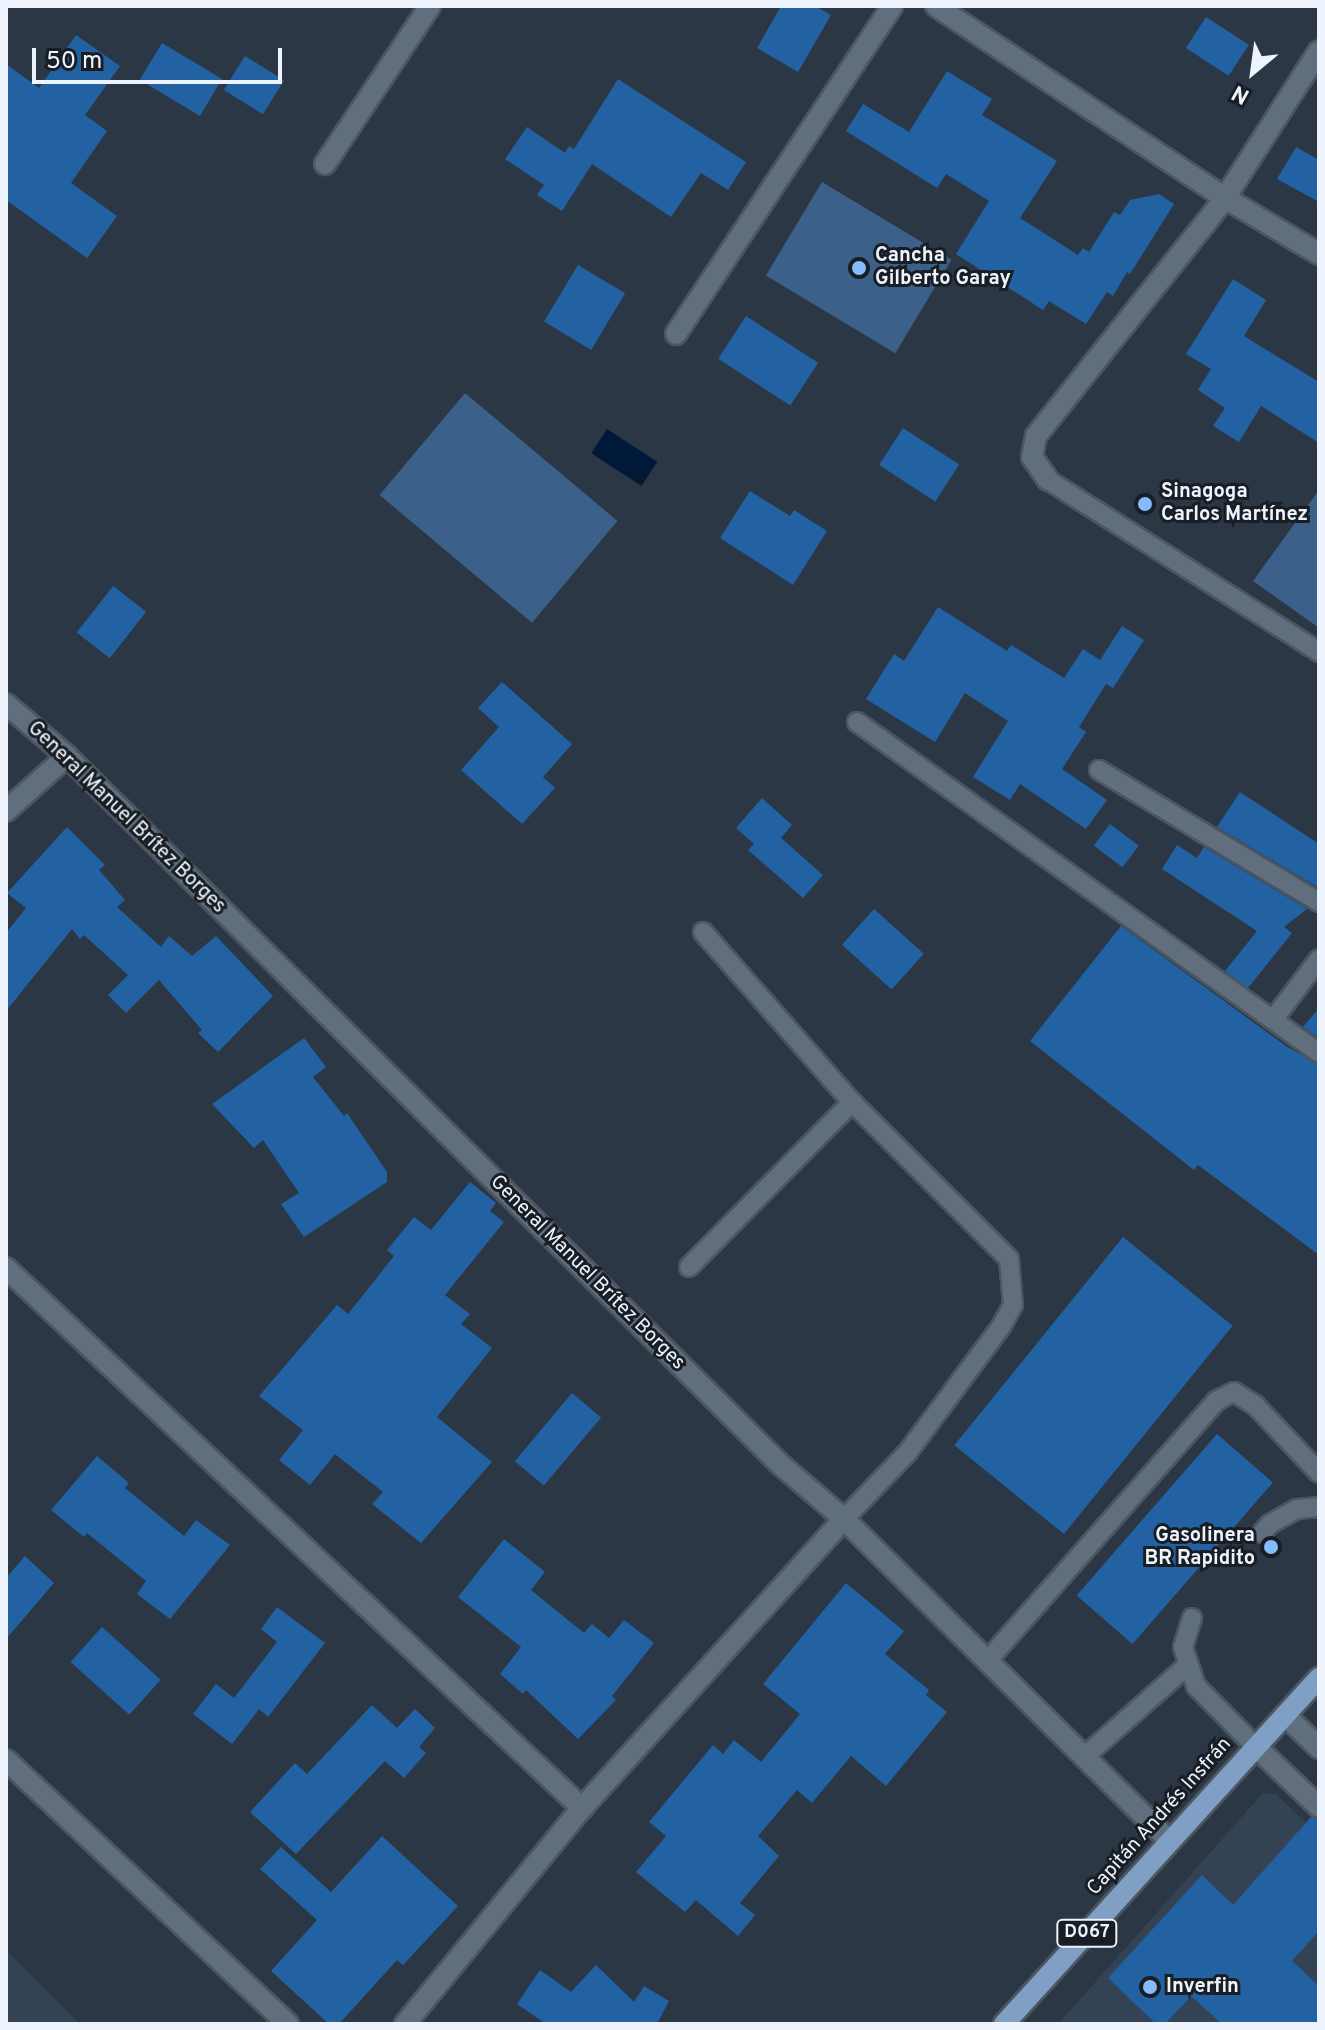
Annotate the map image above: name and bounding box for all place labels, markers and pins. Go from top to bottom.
place label: Cancha Gilberto Garay [875,244,1011,291]
marker: Cancha Gilberto Garay [850,259,868,277]
place label: Sinagoga Carlos Martínez [1161,480,1308,527]
marker: Sinagoga Carlos Martínez [1136,495,1154,513]
place label: Gasolinera BR Rapidito [1144,1524,1255,1571]
marker: Gasolinera BR Rapidito [1262,1538,1280,1556]
place label: Inverfin [1166,1975,1239,1999]
marker: Inverfin [1141,1978,1159,1996]

